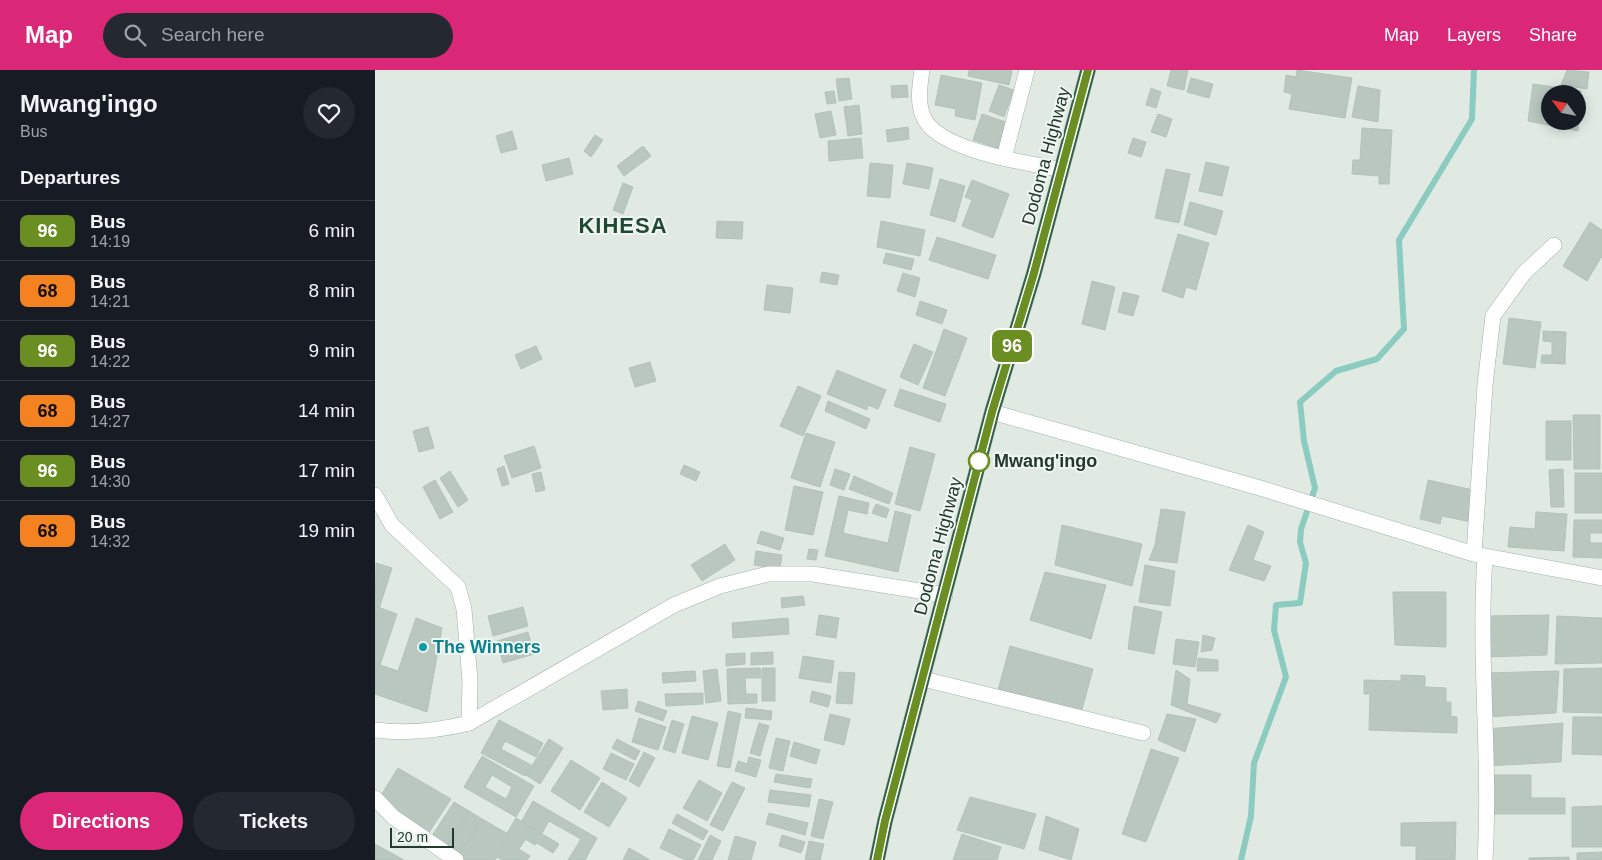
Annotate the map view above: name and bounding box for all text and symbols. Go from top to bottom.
search box [103,13,453,58]
text: Map [25,21,73,48]
icon: search [121,21,149,49]
text: Search here [161,24,265,45]
text: Map [1384,25,1419,45]
text: Layers [1447,25,1501,45]
text: Share [1529,25,1577,45]
street label: Dodoma Highway [1018,85,1074,227]
north arrow [1541,85,1586,130]
map controls [1541,85,1586,130]
button: heart [303,87,355,139]
text: Mwang'ingo [20,90,158,117]
text: Bus [20,123,48,140]
text: Departures [20,167,120,188]
text: Bus [90,211,126,232]
district label: KIHESA [578,213,668,238]
text: 6 min [309,220,355,241]
text: 96 [37,221,58,241]
text: 14:19 [90,233,130,250]
text: Bus [90,271,126,292]
text: 8 min [309,280,355,301]
text: 68 [37,281,58,301]
text: 14:21 [90,293,130,310]
line badge: 96 [989,330,1035,362]
text: Bus [90,331,126,352]
text: 96 [1002,336,1022,356]
text: 9 min [309,340,355,361]
text: 96 [37,341,58,361]
text: 14:22 [90,353,130,370]
text: Bus [90,391,126,412]
text: 14 min [298,400,355,421]
text: 68 [37,401,58,421]
text: 14:27 [90,413,130,430]
marker: Mwang'ingo [968,450,990,472]
text: Bus [90,451,126,472]
place label: Mwang'ingo [994,451,1097,471]
text: 17 min [298,460,355,481]
text: 96 [37,461,58,481]
text: 14:30 [90,473,130,490]
street label: Dodoma Highway [910,475,966,617]
text: Bus [90,511,126,532]
text: 19 min [298,520,355,541]
text: 68 [37,521,58,541]
text: 14:32 [90,533,130,550]
place label: The Winners [433,637,541,657]
marker: The Winners [417,641,429,653]
button: Directions [20,792,183,850]
button: Tickets [193,792,355,850]
scale bar [390,825,454,848]
text: 20 m [397,829,428,845]

